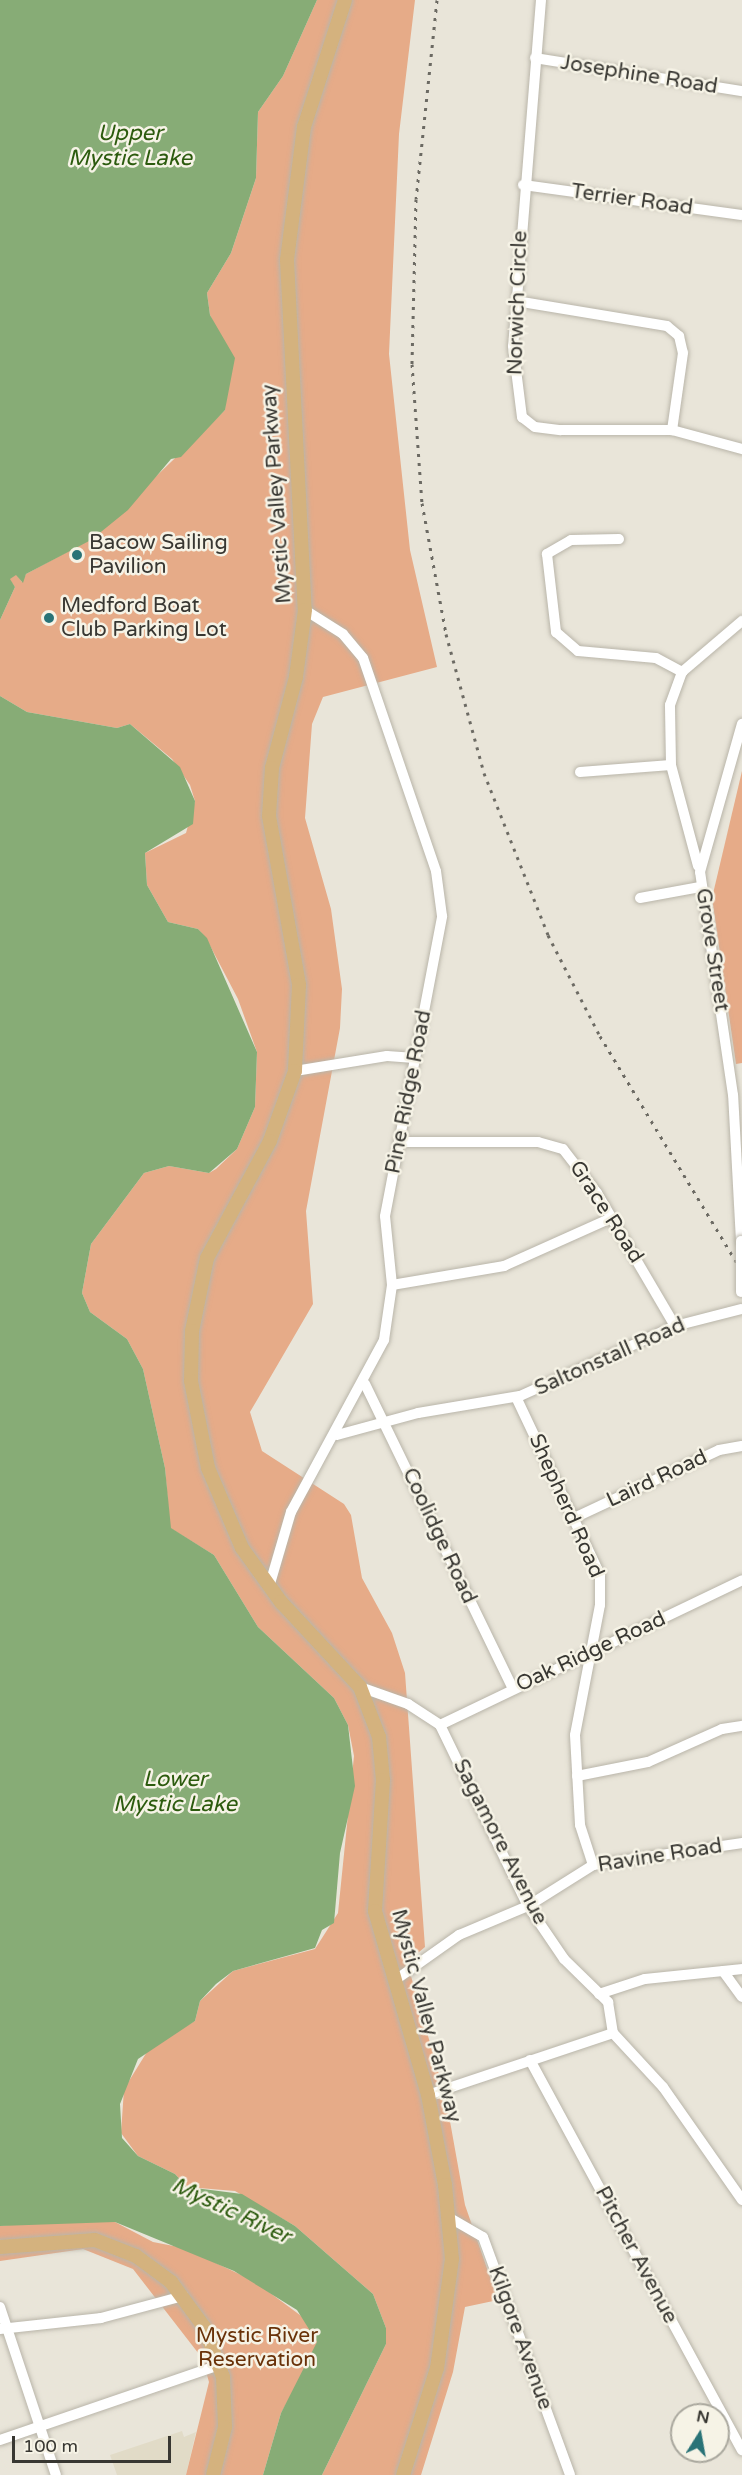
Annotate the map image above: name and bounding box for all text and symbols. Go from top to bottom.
street label: Josephine Road [559,50,719,100]
water label: Upper Mystic Lake [68,120,192,172]
street label: Terrier Road [569,179,695,221]
street label: Norwich Circle [503,230,533,376]
street label: Mystic Valley Parkway [257,384,297,604]
place label: Bacow Sailing Pavilion [89,530,228,580]
marker: Bacow Sailing Pavilion [70,548,84,562]
place label: Medford Boat Club Parking Lot [61,593,227,643]
marker: Medford Boat Club Parking Lot [42,611,56,625]
street label: Grove Street [690,886,734,1014]
street label: Pine Ridge Road [381,1008,437,1176]
street label: Grace Road [564,1156,648,1268]
street label: Saltonstall Road [531,1313,689,1401]
street label: Shepherd Road [523,1430,609,1582]
street label: Laird Road [603,1445,711,1513]
street label: Coolidge Road [397,1464,481,1608]
street label: Oak Ridge Road [512,1606,670,1698]
street label: Sagamore Avenue [447,1755,553,1929]
water label: Lower Mystic Lake [113,1766,237,1818]
street label: Ravine Road [596,1834,724,1878]
street label: Mystic Valley Parkway [385,1907,467,2125]
water label: Mystic River [167,2172,295,2250]
street label: Pitcher Avenue [589,2182,683,2328]
street label: Kilgore Avenue [482,2263,558,2413]
park label: Mystic River Reservation [196,2323,318,2373]
north arrow [670,2403,730,2463]
text: N [695,2406,711,2428]
scale bar [15,2424,174,2462]
text: 100 m [23,2435,78,2457]

